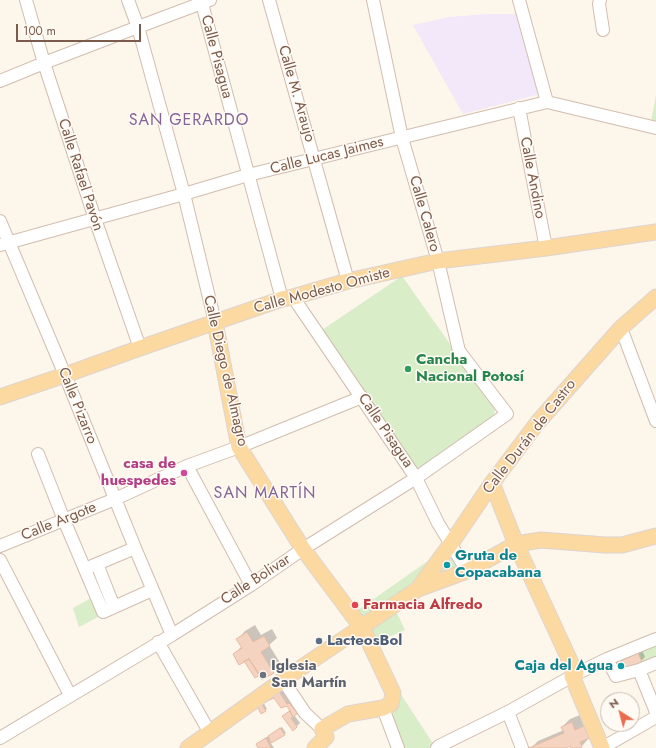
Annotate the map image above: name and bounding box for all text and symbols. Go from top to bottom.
street label: Calle Pisagua [196,13,236,101]
scale bar [18,16,143,42]
text: 100 m [23,22,56,40]
street label: Calle M. Araujo [274,44,318,144]
district label: SAN GERARDO [129,111,249,131]
street label: Calle Rafael Pavón [53,117,107,233]
street label: Calle Lucas Jaimes [269,133,385,179]
street label: Calle Andino [515,136,549,220]
street label: Calle Calero [405,174,443,254]
street label: Calle Modesto Omiste [252,264,392,318]
street label: Calle Diego de Almagro [199,294,251,448]
place label: Cancha Nacional Potosí [416,351,524,386]
marker: Cancha Nacional Potosí [403,364,413,374]
street label: Calle Pizarro [53,365,101,447]
street label: Calle Durán de Castro [480,376,580,498]
street label: Calle Pisagua [354,390,416,472]
place label: casa de huespedes [101,455,176,490]
marker: casa de huespedes [179,468,189,478]
district label: SAN MARTÍN [214,484,316,504]
street label: Calle Argote [19,499,99,545]
place label: Gruta de Copacabana [455,547,541,582]
street label: Calle Bolivar [218,551,294,609]
marker: Gruta de Copacabana [442,560,452,570]
place label: Farmacia Alfredo [363,596,482,614]
marker: Farmacia Alfredo [350,600,360,610]
place label: LacteosBol [327,632,402,650]
marker: LacteosBol [314,636,324,646]
place label: Iglesia San Martín [271,657,347,692]
place label: Caja del Agua [514,657,613,675]
marker: Caja del Agua [616,661,626,671]
marker: Iglesia San Martín [258,670,268,680]
north arrow [600,692,640,732]
text: N [605,694,622,712]

